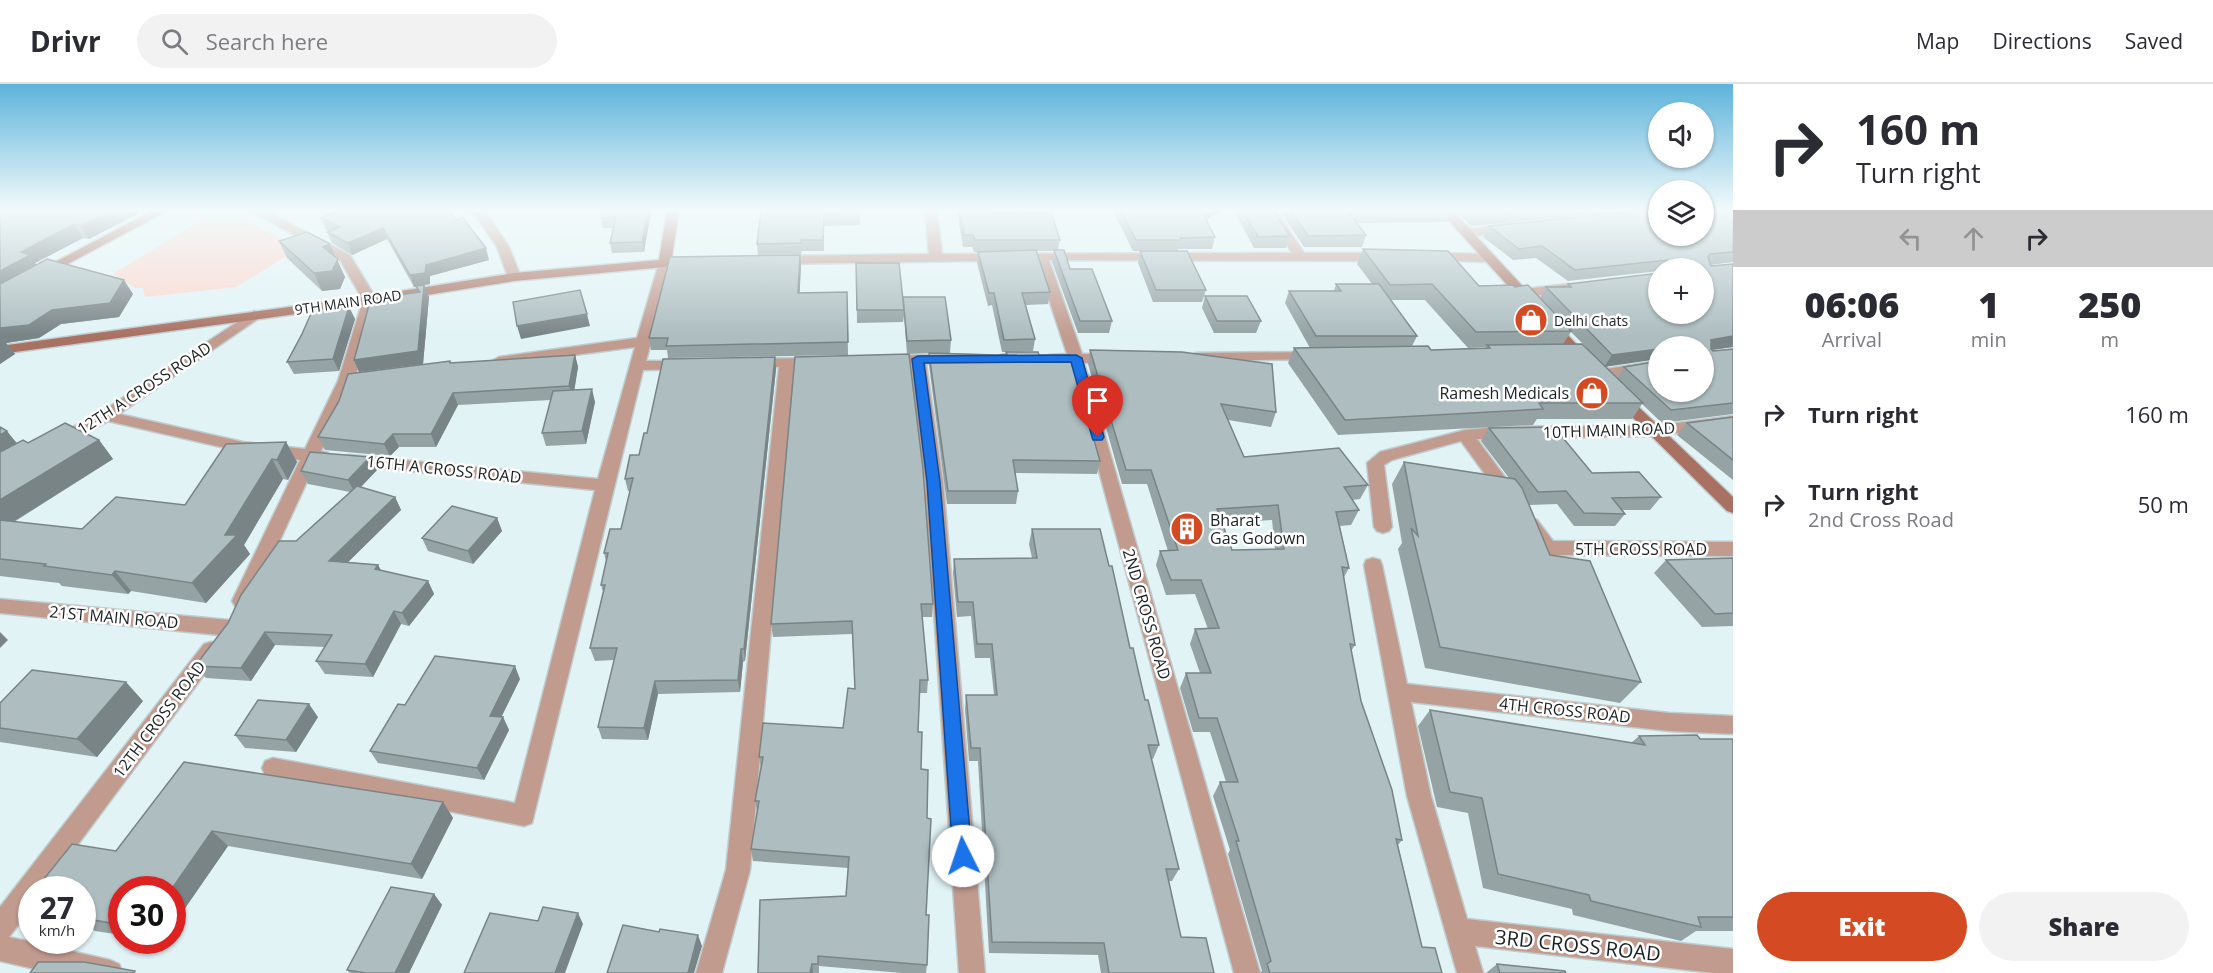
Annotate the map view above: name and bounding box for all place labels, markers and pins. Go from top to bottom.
shop icon: Delhi Chats [1513,302,1549,338]
place label: Delhi Chats [1554,311,1628,330]
pin [1072,375,1123,437]
shop icon: Ramesh Medicals [1574,375,1610,411]
place label: Ramesh Medicals [1439,382,1569,404]
place label: Bharat Gas Godown [1210,509,1305,549]
building icon: Bharat Gas Godown [1169,511,1205,547]

